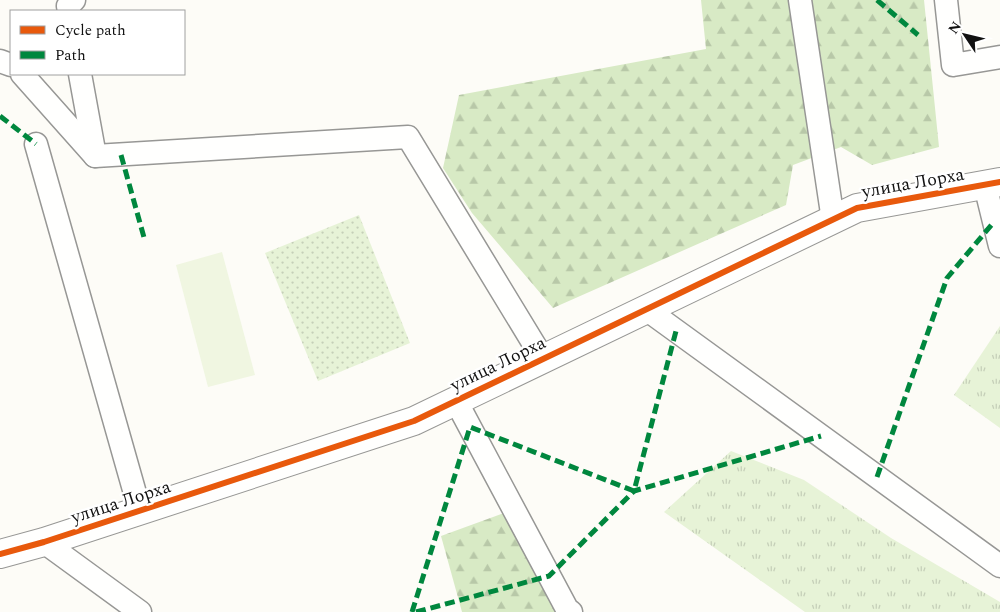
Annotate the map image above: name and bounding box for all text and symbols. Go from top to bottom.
legend [10,10,185,75]
north arrow [940,10,990,60]
text: N [943,17,967,39]
text: Cycle path [55,19,126,42]
text: Path [55,44,86,67]
street label: улица Лорха [859,161,966,205]
street label: улица Лорха [445,329,551,399]
street label: улица Лорха [67,473,175,531]

